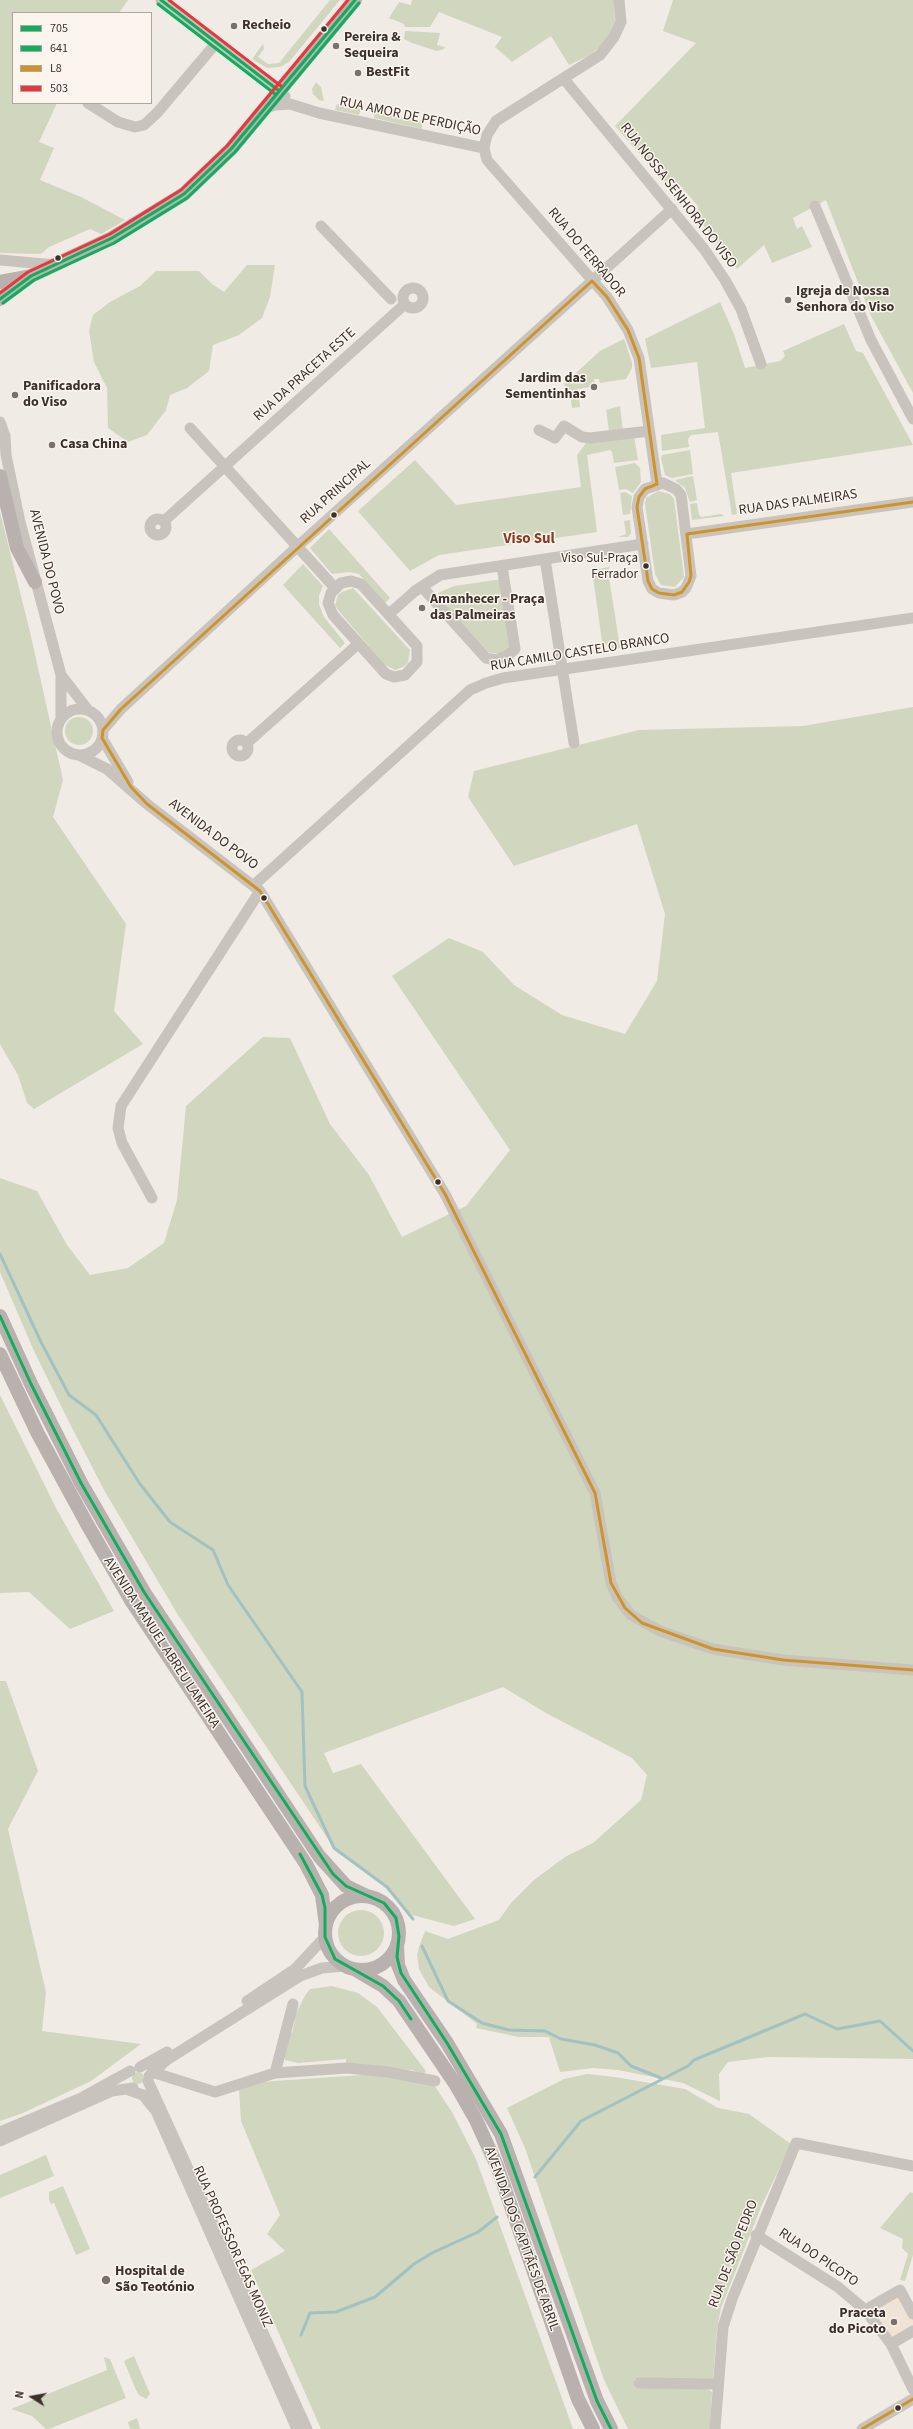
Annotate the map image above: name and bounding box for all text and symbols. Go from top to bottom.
legend [12,12,152,104]
place label: Recheio [242,18,291,34]
text: 705 [50,20,68,37]
marker: Recheio [229,21,239,31]
unlabelled marker [319,24,329,34]
place label: Pereira & Sequeira [344,30,401,62]
text: 641 [50,40,68,57]
marker: Pereira & Sequeira [331,41,341,51]
text: L8 [50,60,62,77]
place label: BestFit [366,65,410,81]
marker: BestFit [353,68,363,78]
text: 503 [50,80,68,97]
street label: RUA AMOR DE PERDIÇÃO [338,94,482,140]
street label: RUA NOSSA SENHORA DO VISO [616,120,740,272]
street label: RUA DO FERRADOR [544,205,628,301]
unlabelled marker [53,253,63,263]
place label: Igreja de Nossa Senhora do Viso [796,284,894,316]
marker: Igreja de Nossa Senhora do Viso [783,295,793,305]
street label: RUA DA PRACETA ESTE [251,325,359,425]
place label: Jardim das Sementinhas [505,371,586,404]
place label: Panificadora do Viso [23,379,101,412]
marker: Jardim das Sementinhas [589,382,599,392]
marker: Panificadora do Viso [10,390,20,400]
place label: Casa China [60,437,127,453]
marker: Casa China [47,440,57,450]
street label: RUA PRINCIPAL [297,456,375,528]
street label: RUA DAS PALMEIRAS [738,486,858,520]
street label: AVENIDA DO POVO [25,508,67,616]
unlabelled marker [329,510,339,520]
district label: Viso Sul [503,531,555,549]
place label: Viso Sul-Praça Ferrador [561,551,638,582]
marker: Viso Sul-Praça Ferrador [641,561,651,571]
place label: Amanhecer - Praça das Palmeiras [430,592,545,624]
marker: Amanhecer - Praça das Palmeiras [417,603,427,613]
street label: RUA CAMILO CASTELO BRANCO [489,631,671,675]
street label: AVENIDA DO POVO [165,796,261,874]
unlabelled marker [259,893,269,903]
unlabelled marker [433,1177,443,1187]
street label: AVENIDA MANUEL ABREU LAMEIRA [99,1554,223,1732]
street label: AVENIDA DOS CAPITÃES DE ABRIL [480,2145,562,2333]
street label: RUA PROFESSOR EGAS MONIZ [189,2164,275,2330]
street label: RUA DE SÃO PEDRO [706,2198,762,2310]
street label: RUA DO PICOTO [775,2225,861,2291]
place label: Hospital de São Teotónio [115,2264,195,2296]
marker: Hospital de São Teotónio [100,2274,112,2286]
place label: Praceta do Picoto [829,2306,886,2338]
marker: Praceta do Picoto [889,2317,899,2327]
north arrow [12,2377,52,2417]
text: N [12,2390,28,2400]
unlabelled marker [893,2403,903,2413]

